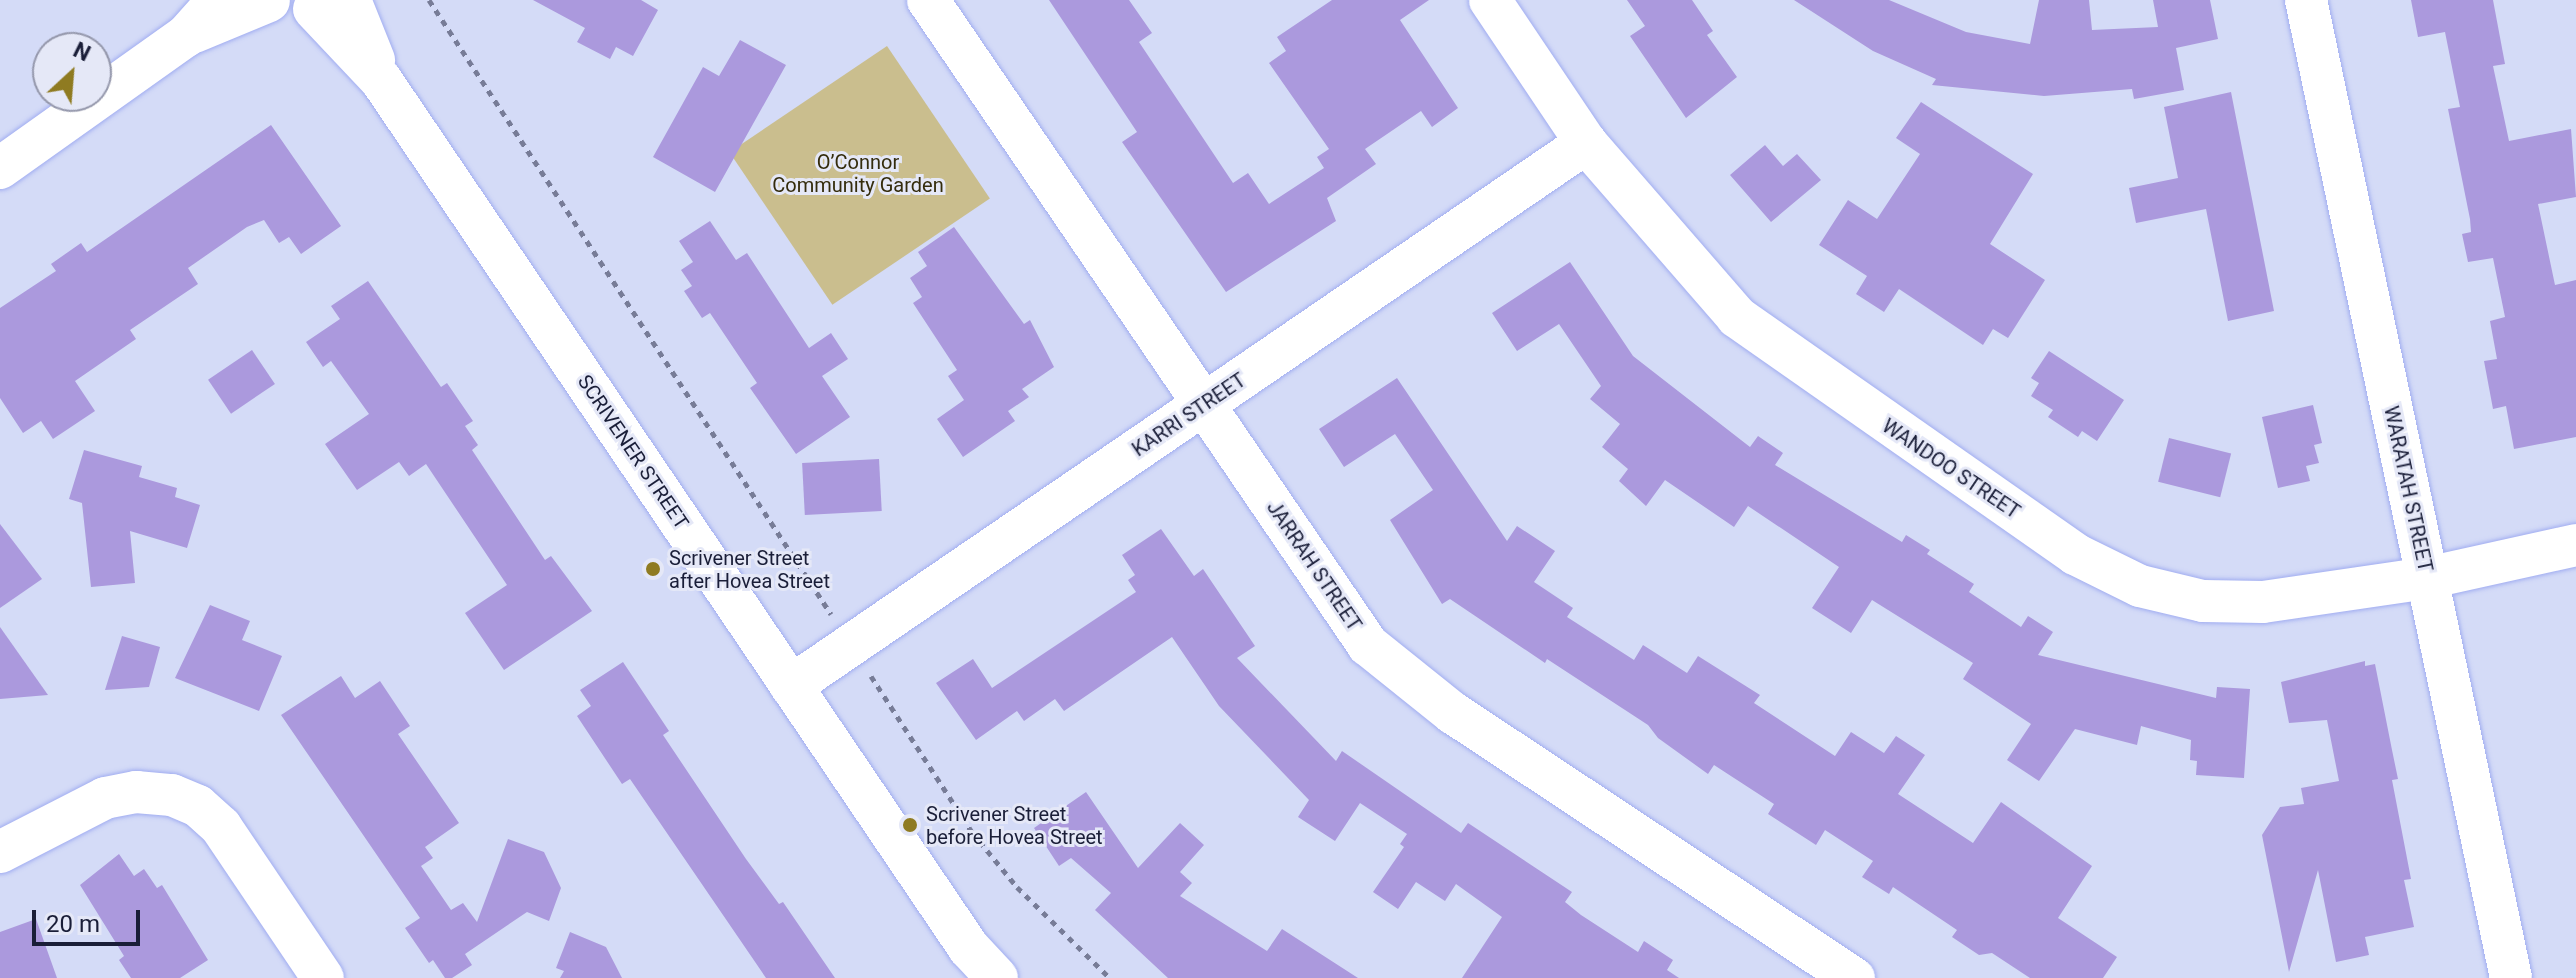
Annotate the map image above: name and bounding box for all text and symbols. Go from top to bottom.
north arrow [32,32,112,112]
text: N [69,37,94,66]
park label: O’Connor Community Garden [772,151,944,198]
street label: KARRI STREET [1128,368,1250,462]
street label: SCRIVENER STREET [573,370,693,534]
street label: WARATAH STREET [2379,404,2437,574]
street label: WANDOO STREET [1877,414,2025,524]
street label: JARRAH STREET [1262,496,1366,636]
place label: Scrivener Street after Hovea Street [669,546,830,593]
marker: Scrivener Street after Hovea Street [644,560,662,578]
place label: Scrivener Street before Hovea Street [926,802,1103,849]
marker: Scrivener Street before Hovea Street [901,816,919,834]
scale bar [36,894,144,944]
text: 20 m [46,910,100,938]

